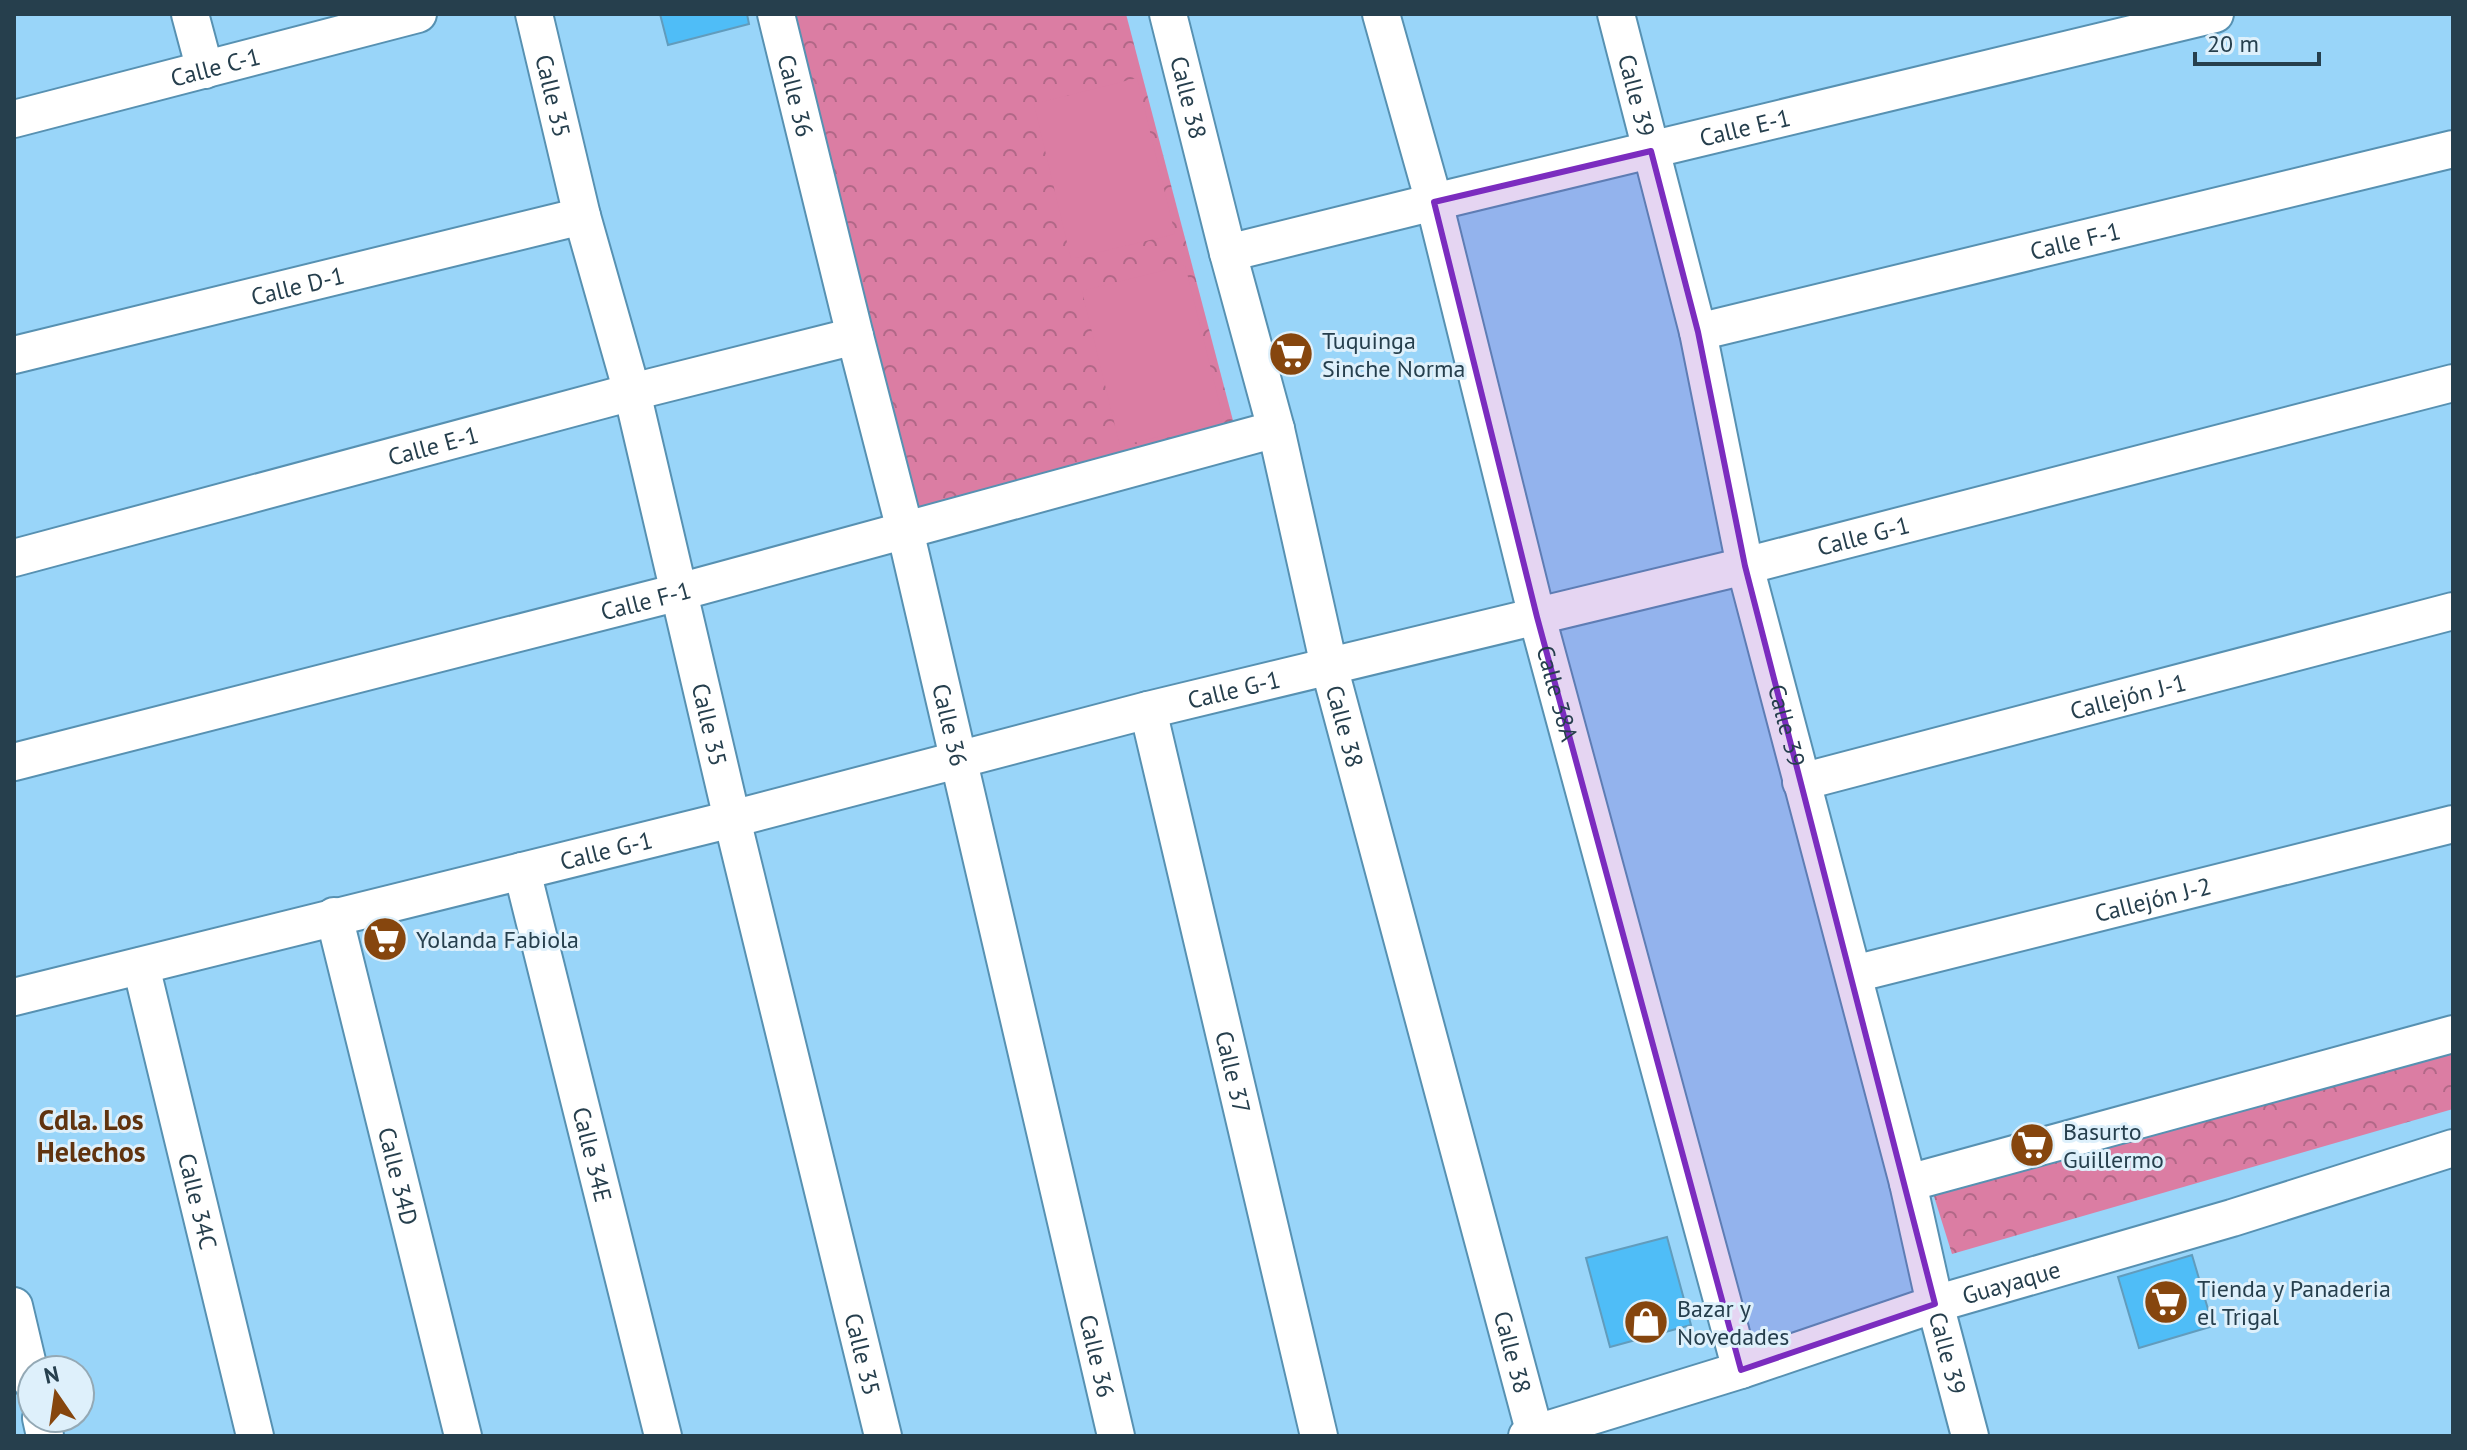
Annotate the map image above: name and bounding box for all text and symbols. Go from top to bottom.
scale bar [2195,16,2319,66]
text: 20 m [2207,28,2259,59]
street label: Calle C-1 [167,40,263,93]
street label: Calle 35 [529,51,578,140]
street label: Calle 36 [771,51,821,140]
street label: Calle 39 [1611,51,1662,140]
street label: Calle 38 [1164,53,1214,142]
street label: Calle E-1 [1696,101,1793,153]
street label: Calle F-1 [2027,215,2123,267]
street label: Calle D-1 [248,259,348,312]
place label: Tuquinga Sinche Norma [1322,325,1465,384]
supermarket icon: Tuquinga Sinche Norma [1267,330,1315,378]
street label: Calle E-1 [384,418,482,472]
street label: Calle G-1 [1814,509,1913,562]
street label: Calle F-1 [597,574,694,627]
street label: Calle 38A [1530,642,1585,745]
street label: Calle G-1 [1184,663,1283,715]
street label: Callejón J-1 [2066,666,2189,726]
street label: Calle 35 [685,680,735,769]
street label: Calle 36 [926,680,975,769]
street label: Calle 39 [1761,681,1813,770]
street label: Calle 38 [1319,682,1371,771]
street label: Calle G-1 [557,824,656,877]
street label: Callejón J-2 [2091,870,2214,929]
supermarket icon: Yolanda Fabiola [361,915,409,963]
place label: Yolanda Fabiola [416,924,579,955]
street label: Calle 37 [1209,1028,1258,1117]
district label: Cdla. Los Helechos [36,1101,146,1170]
street label: Calle 34E [566,1104,619,1205]
place label: Basurto Guillermo [2063,1116,2164,1175]
supermarket icon: Basurto Guillermo [2008,1121,2056,1169]
street label: Calle 34D [371,1124,426,1228]
street label: Calle 34C [171,1150,225,1252]
street label: Guayaque [1958,1253,2064,1311]
place label: Tienda y Panaderia el Trigal [2197,1273,2391,1332]
supermarket icon: Tienda y Panaderia el Trigal [2142,1278,2190,1326]
place label: Bazar y Novedades [1677,1293,1789,1352]
shop icon: Bazar y Novedades [1622,1298,1670,1346]
street label: Calle 38 [1487,1307,1539,1397]
street label: Calle 39 [1922,1308,1974,1398]
street label: Calle 35 [838,1310,888,1399]
street label: Calle 36 [1073,1312,1122,1400]
north arrow [16,1354,96,1434]
text: N [41,1359,62,1390]

